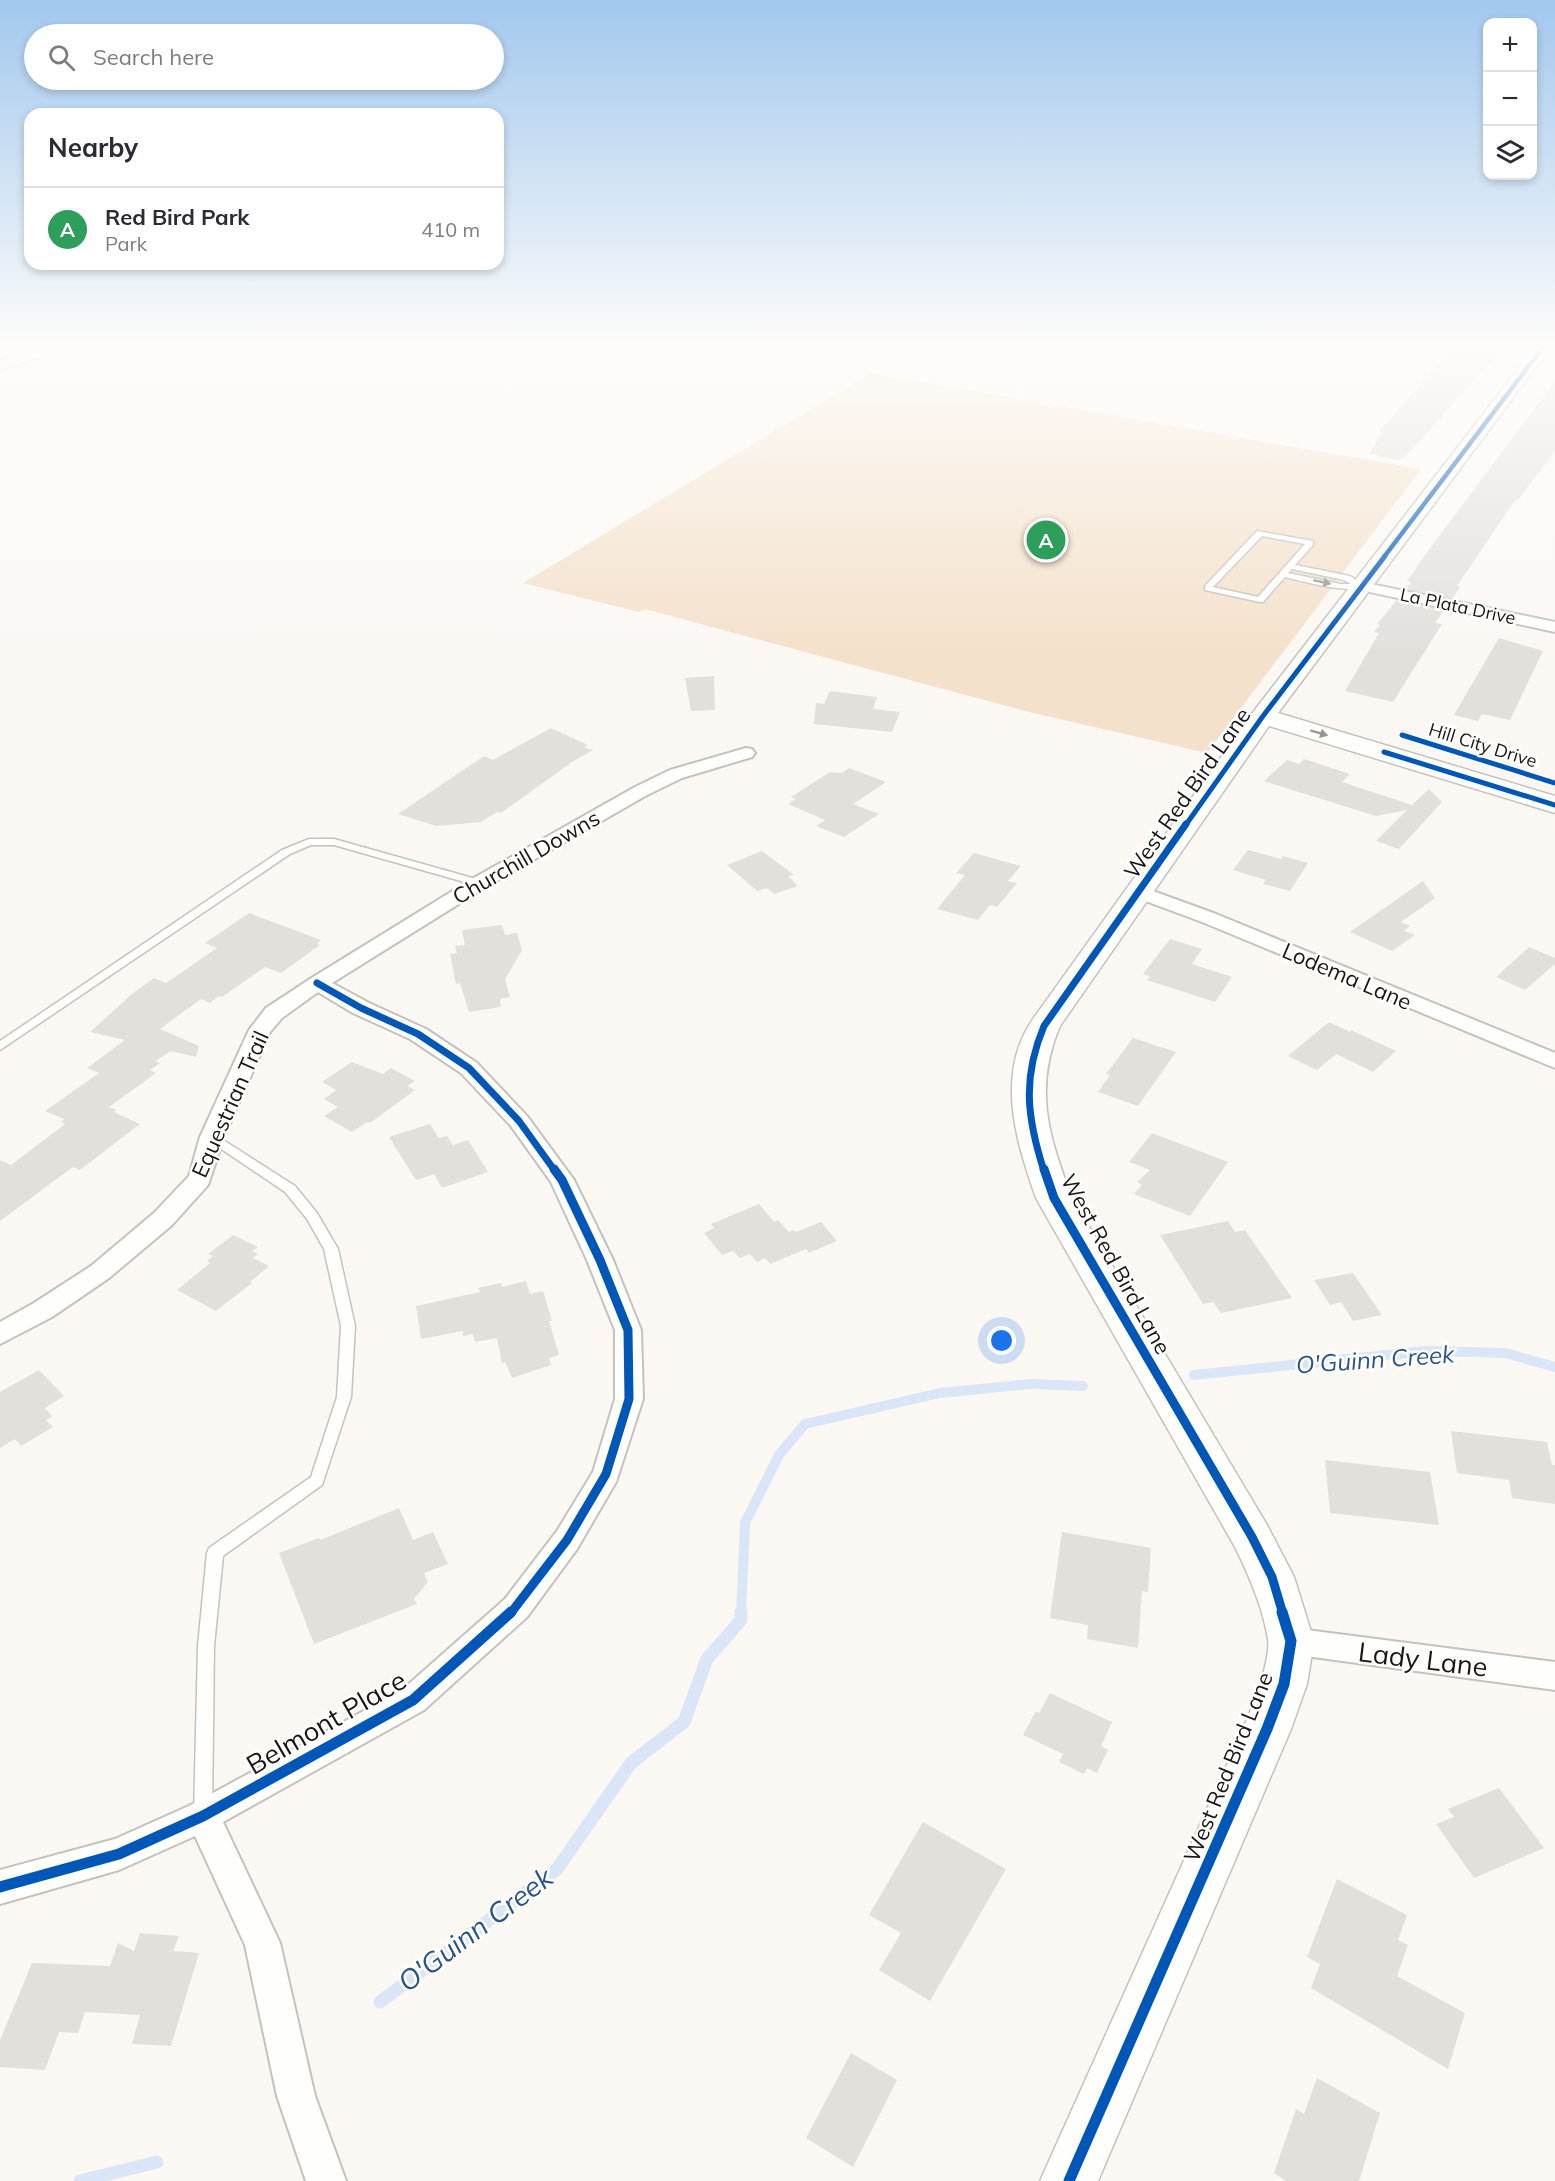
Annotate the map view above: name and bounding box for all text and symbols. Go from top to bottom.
map controls [1483,18,1537,180]
button: + [1483,18,1537,72]
search box [24,24,504,90]
icon: search [45,41,78,74]
text: Search here [93,43,214,71]
button: − [1483,72,1537,126]
button: layers [1483,126,1537,180]
text: Nearby [48,131,138,164]
text: Red Bird Park [105,203,250,231]
text: A [60,217,75,242]
text: 410 m [421,217,480,242]
text: Park [105,231,147,256]
pin: A [1026,518,1066,562]
one-way arrow [1313,578,1332,587]
street label: La Plata Drive [1398,583,1518,629]
street label: West Red Bird Lane [1118,702,1256,884]
street label: Hill City Drive [1426,718,1540,772]
one-way arrow [1310,729,1328,738]
street label: Churchill Downs [447,804,605,910]
street label: Lodema Lane [1278,936,1416,1016]
street label: Equestrian Trail [185,1026,275,1182]
street label: West Red Bird Lane [1055,1169,1177,1359]
your location [987,1326,1016,1355]
water label: O'Guinn Creek [1295,1338,1456,1380]
street label: Lady Lane [1356,1634,1490,1684]
street label: Belmont Place [240,1663,412,1781]
street label: West Red Bird Lane [1177,1668,1279,1866]
water label: O'Guinn Creek [390,1858,561,1999]

